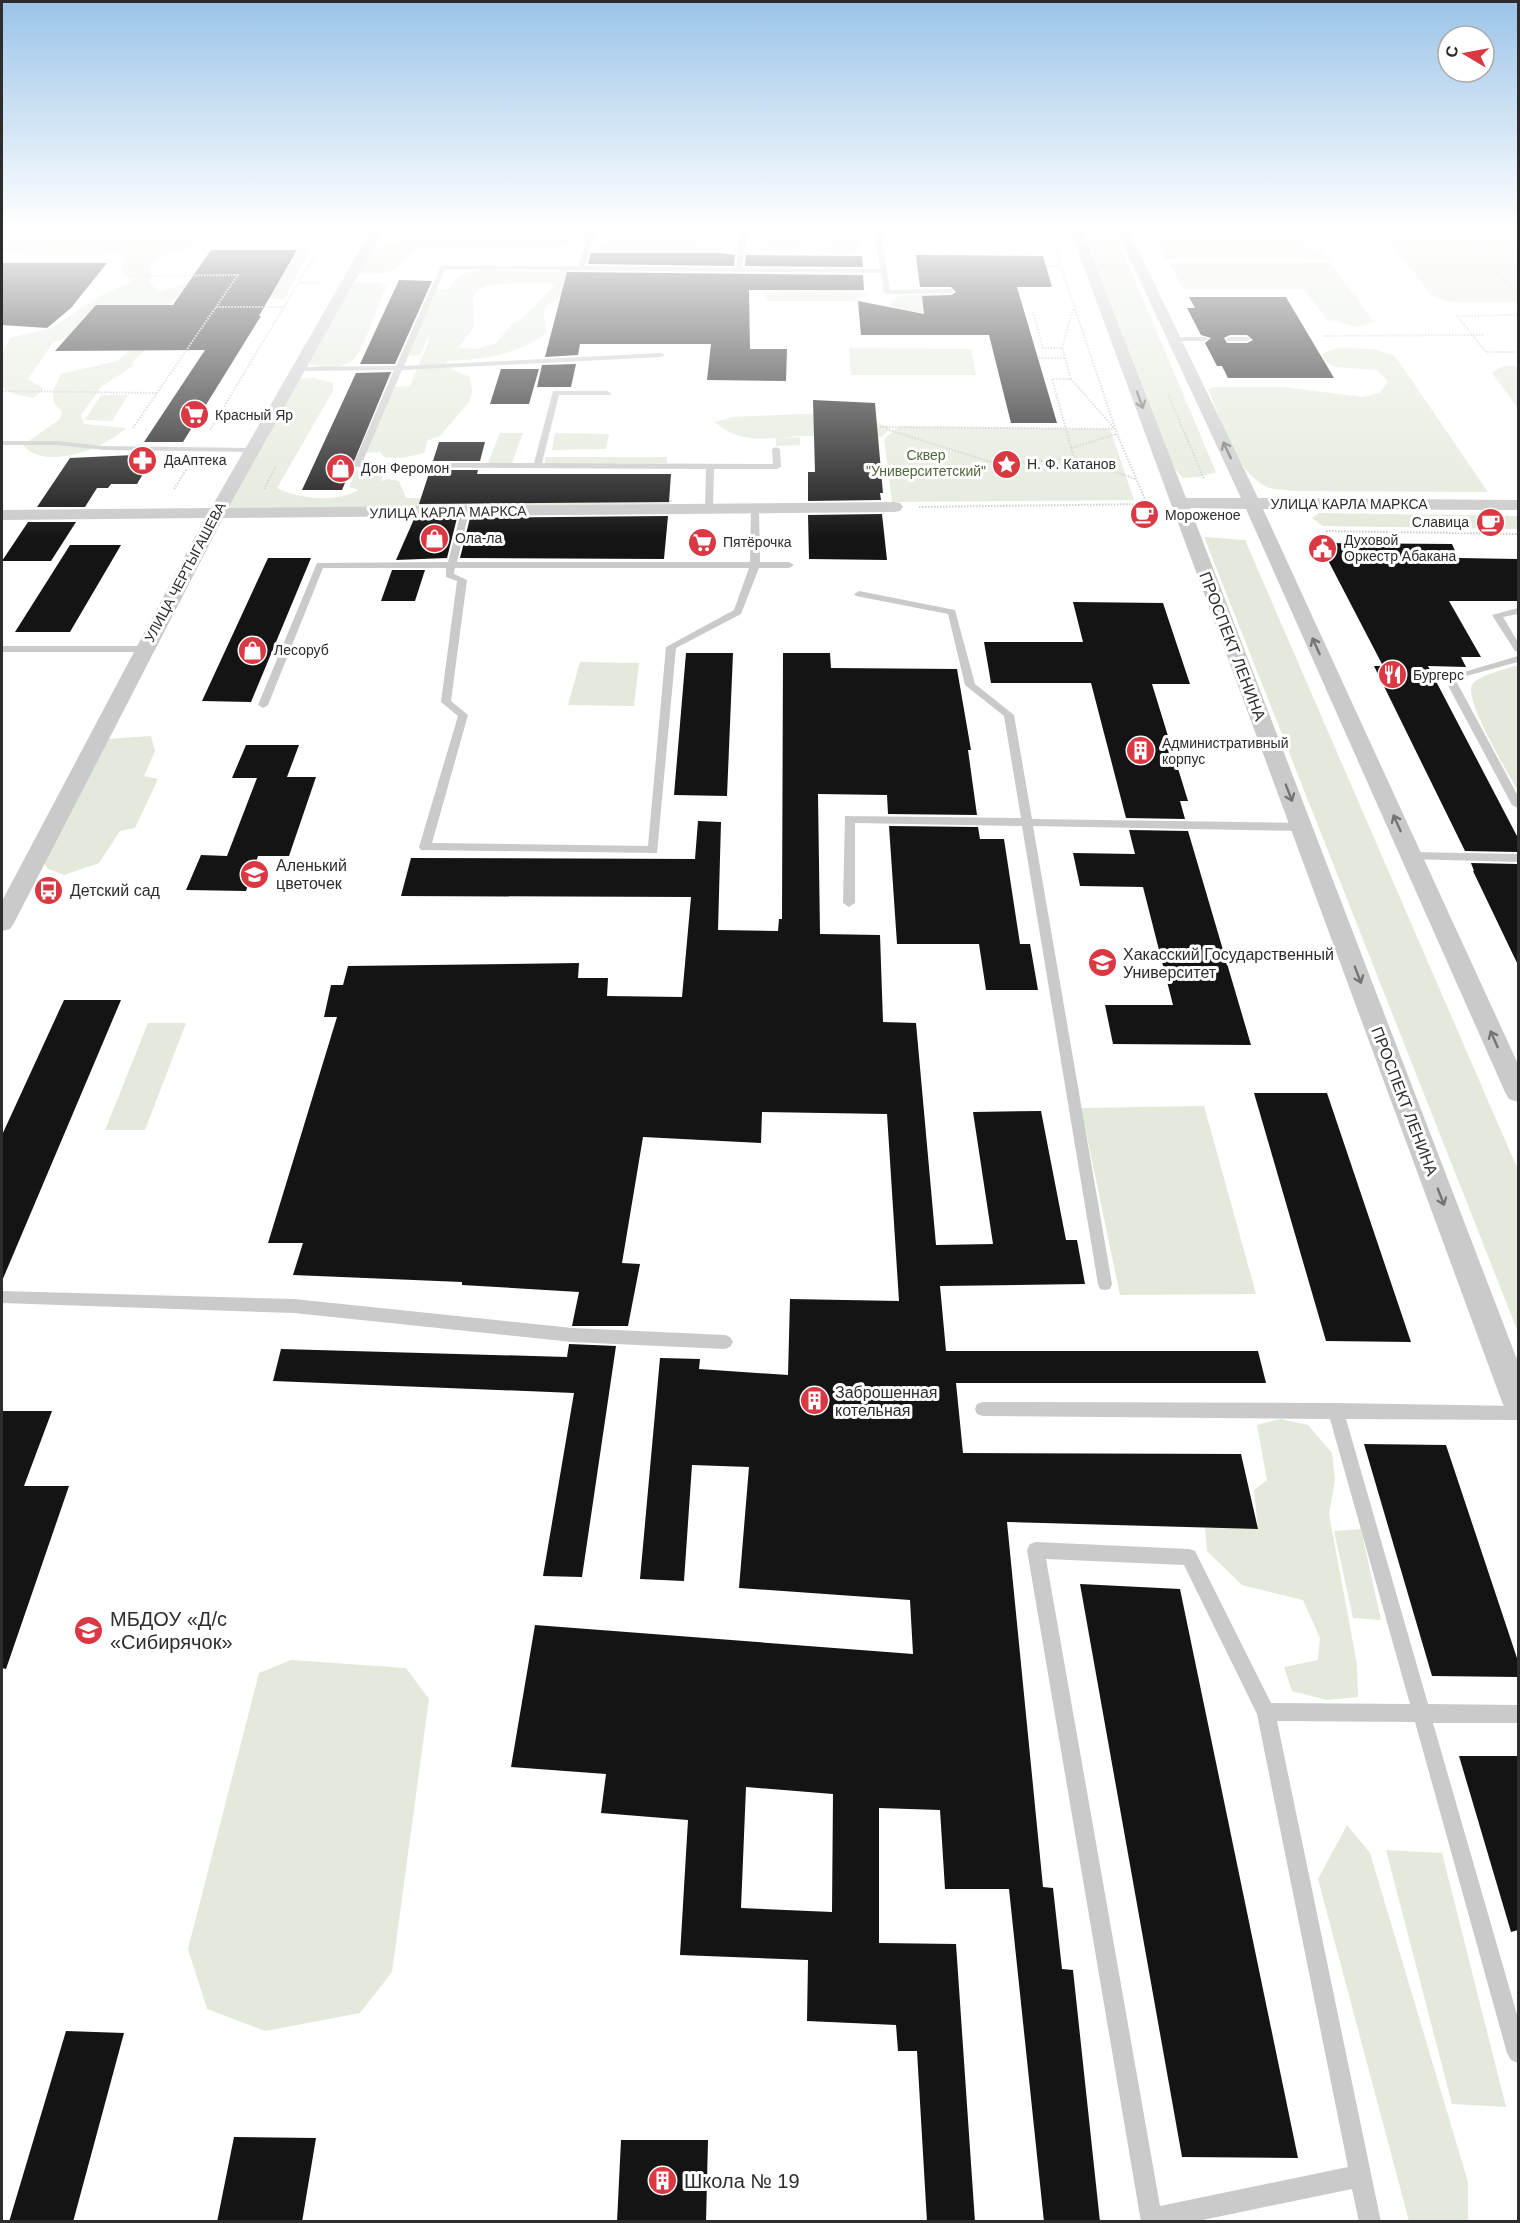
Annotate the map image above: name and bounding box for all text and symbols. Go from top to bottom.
north arrow [1436,24,1496,84]
text: С [1442,44,1461,59]
one-way arrow [1135,390,1146,408]
supermarket icon: Красный Яр [178,399,210,431]
place label: Красный Яр [215,407,293,423]
one-way arrow [1220,442,1232,460]
pharmacy icon: ДаАптека [127,444,159,476]
park label: Сквер "Университетский" [866,447,986,479]
place icon: Н. Ф. Катанов [990,448,1022,480]
place label: ДаАптека [164,452,227,468]
shop icon: Дон Феромон [324,452,356,484]
place label: Н. Ф. Катанов [1027,456,1116,472]
place label: Дон Феромон [361,460,449,476]
street label: УЛИЦА КАРЛА МАРКСА [1270,496,1428,512]
street label: УЛИЦА ЧЕРТЫГАШЕВА [141,499,229,645]
cafe icon: Мороженое [1128,499,1160,531]
street label: УЛИЦА КАРЛА МАРКСА [369,503,527,521]
cafe icon: Славица [1474,506,1506,538]
place label: Мороженое [1165,507,1241,523]
place label: Славица [1412,514,1469,530]
shop icon: Ола-ла [418,522,450,554]
supermarket icon: Пятёрочка [686,526,718,558]
place label: Ола-ла [455,530,503,546]
public building icon: Духовой Оркестр Абакана [1307,532,1339,564]
place label: Духовой Оркестр Абакана [1344,532,1457,564]
place label: Пятёрочка [723,534,792,550]
street label: ПРОСПЕКТ ЛЕНИНА [1196,569,1269,723]
shop icon: Лесоруб [237,634,269,666]
one-way arrow [1310,637,1322,655]
place label: Лесоруб [274,642,329,658]
restaurant icon: Бургерс [1376,659,1408,691]
place label: Бургерс [1413,667,1464,683]
building icon: Административный корпус [1125,735,1157,767]
place label: Административный корпус [1162,735,1288,767]
one-way arrow [1284,783,1295,802]
one-way arrow [1391,815,1402,833]
place label: Аленький цветочек [276,857,347,892]
school or university icon: Аленький цветочек [239,858,271,890]
bus stop icon: Детский сад [33,874,65,906]
place label: Детский сад [70,882,161,899]
place label: Хакасский Государственный Университет [1123,946,1334,981]
school or university icon: Хакасский Государственный Университет [1086,947,1118,979]
one-way arrow [1353,966,1364,984]
street label: ПРОСПЕКТ ЛЕНИНА [1368,1024,1441,1178]
one-way arrow [1488,1031,1500,1049]
one-way arrow [1437,1187,1448,1206]
place label: Заброшенная котельная [835,1384,938,1419]
building icon: Заброшенная котельная [798,1385,830,1417]
place label: МБДОУ «Д/с «Сибирячок» [110,1608,233,1653]
school or university icon: МБДОУ «Д/с «Сибирячок» [73,1615,105,1647]
building icon: Школа № 19 [647,2165,679,2197]
place label: Школа № 19 [684,2170,800,2192]

